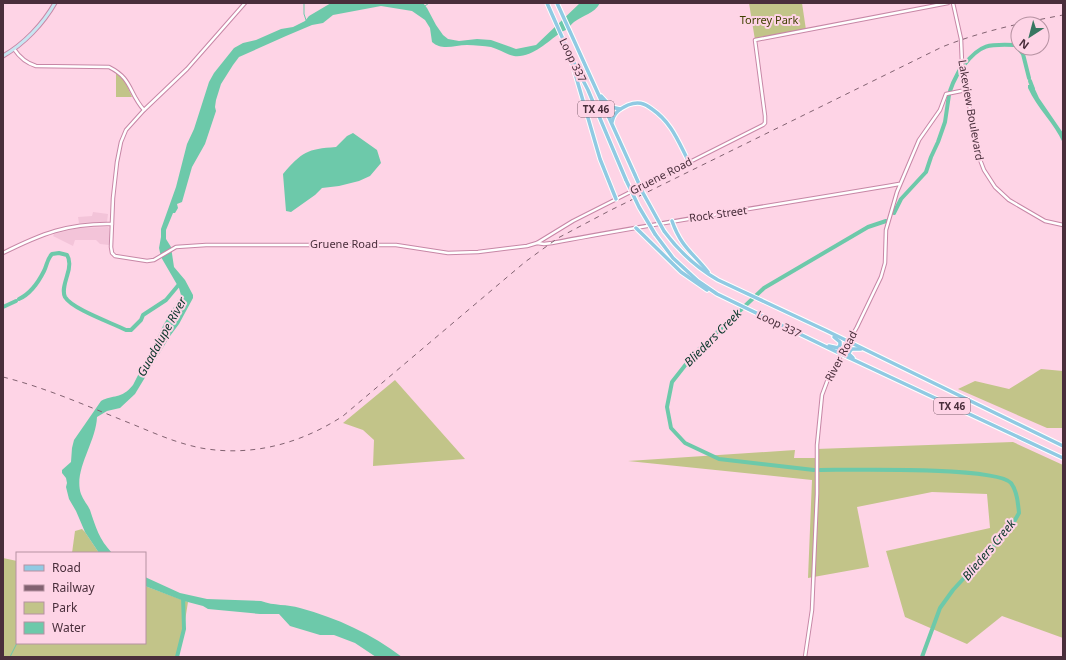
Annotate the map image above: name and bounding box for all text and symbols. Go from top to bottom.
park label: Torrey Park [740,12,798,27]
north arrow [1010,16,1050,56]
street label: Loop 337 [556,35,591,84]
text: N [1016,36,1032,53]
street label: Lakeview Boulevard [955,58,988,161]
road number: TX 46 [578,101,614,117]
street label: Gruene Road [627,153,694,198]
street label: Rock Street [688,202,748,225]
street label: Gruene Road [310,236,378,251]
water label: Guadalupe River [133,293,191,379]
water label: Blieders Creek [680,304,746,370]
street label: Loop 337 [755,306,804,341]
street label: River Road [821,328,860,384]
road number: TX 46 [934,398,970,414]
water label: Blieders Creek [958,515,1020,584]
legend [16,552,146,644]
text: Road [52,559,81,576]
text: Railway [52,579,96,596]
text: Park [52,599,78,616]
text: Water [52,619,86,636]

